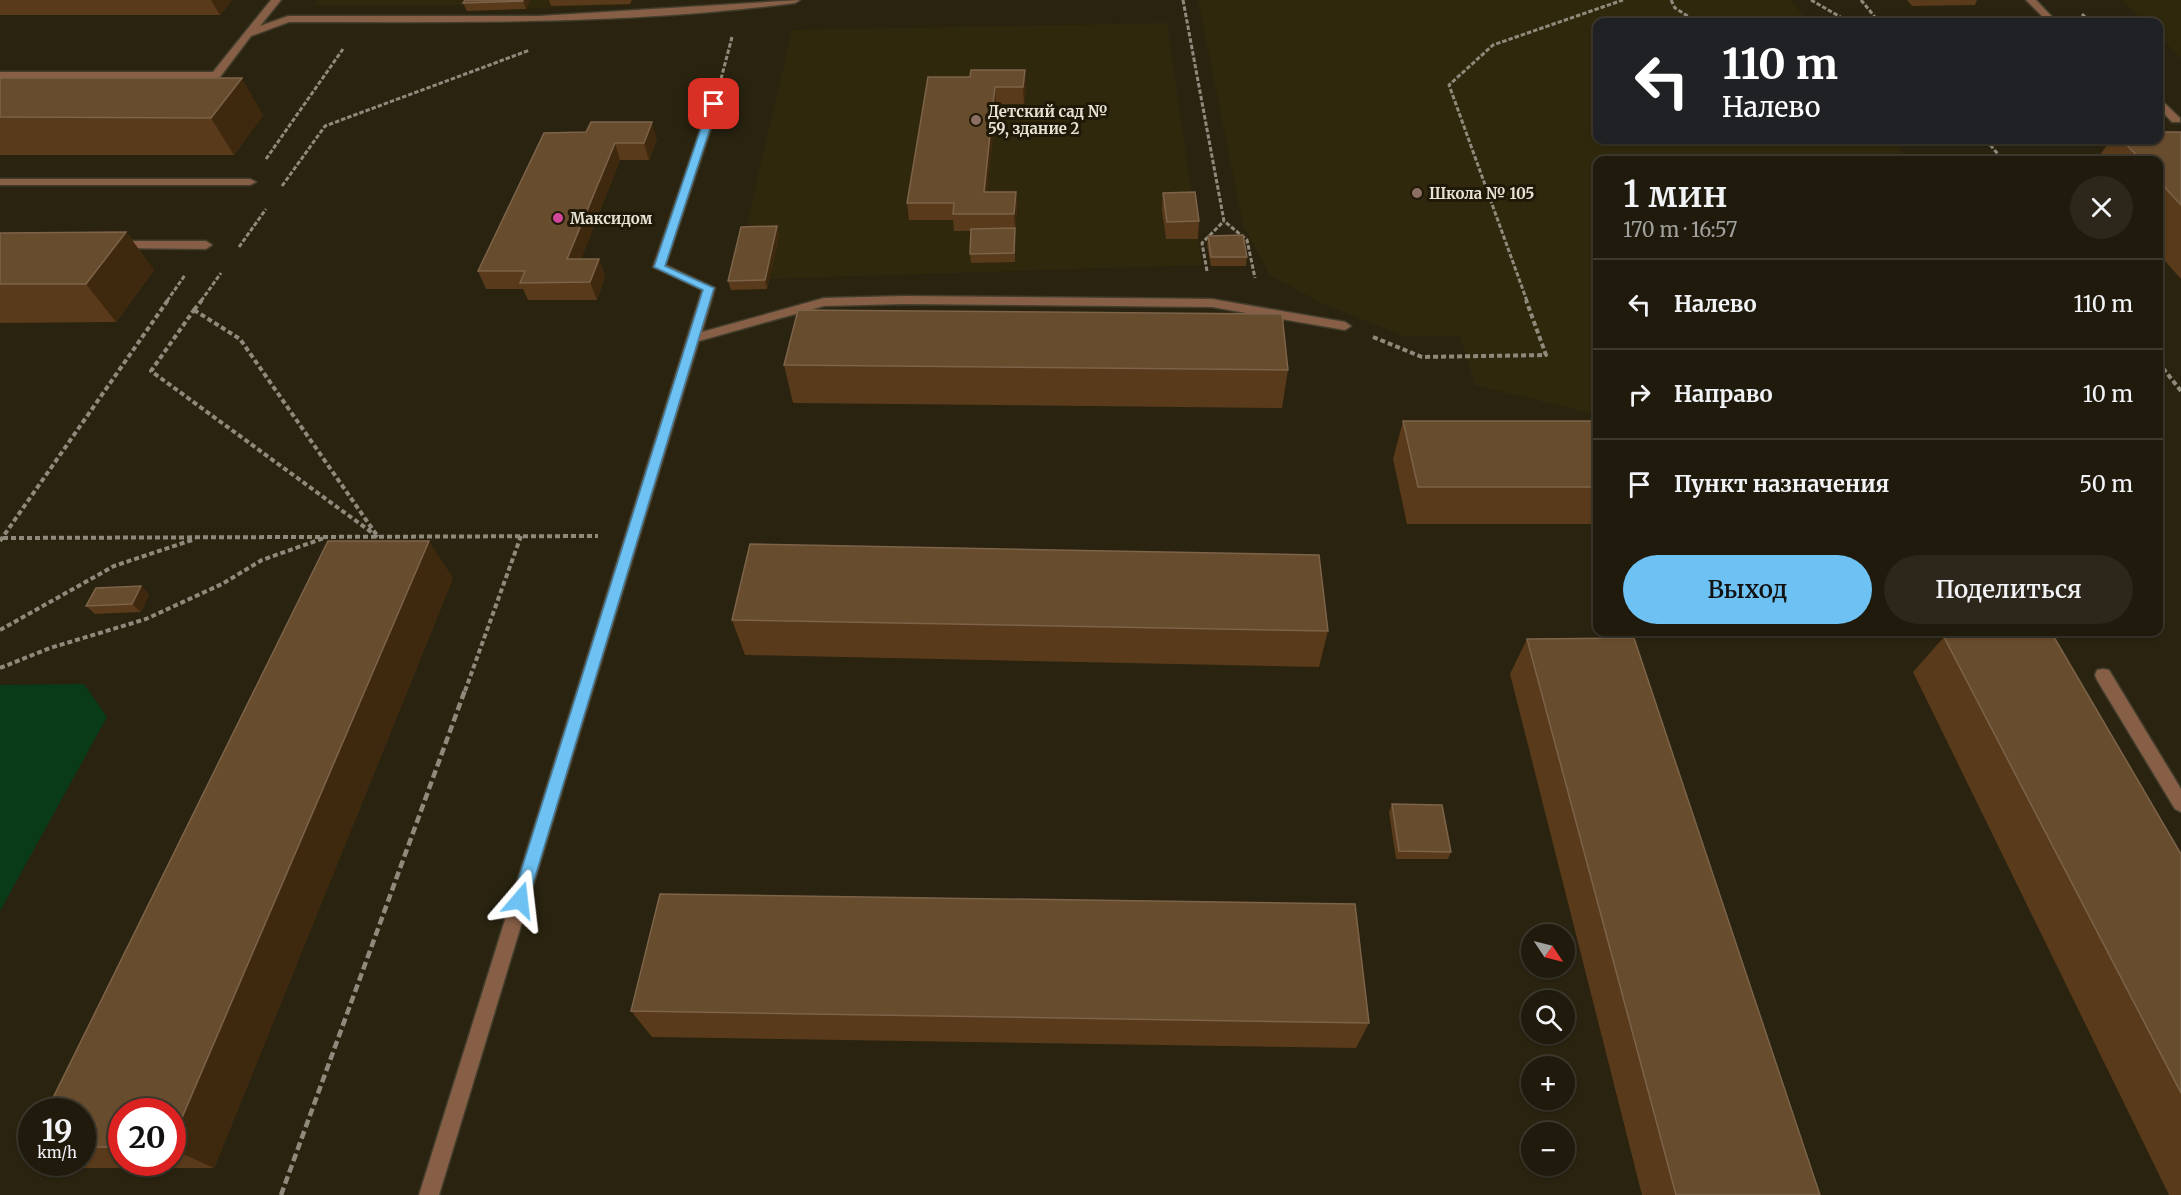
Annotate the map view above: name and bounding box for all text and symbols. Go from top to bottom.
text: 110 m [1722,38,1838,90]
icon: left [1623,42,1701,120]
pin [688,78,739,129]
icon: arrive [697,87,730,120]
text: Налево [1722,90,1820,124]
place label: Детский сад № 59, здание 2 [988,102,1108,139]
marker: Детский сад № 59, здание 2 [969,113,983,127]
text: 1 мин [1623,172,1727,217]
button: close [2070,176,2133,239]
place label: Школа № 105 [1429,184,1534,203]
marker: Школа № 105 [1410,186,1424,200]
place label: Максидом [570,209,653,228]
marker: Максидом [551,211,565,225]
text: 170 m · 16:57 [1623,217,1737,242]
icon: left [1623,288,1656,321]
text: Налево [1674,290,1757,318]
text: 110 m [2074,290,2133,318]
icon: right [1623,378,1656,411]
text: Направо [1674,380,1773,408]
text: 10 m [2083,380,2133,408]
icon: arrive [1623,468,1656,501]
text: Пункт назначения [1674,470,1889,498]
text: 50 m [2079,470,2133,498]
button: Выход [1623,555,1872,624]
button: Поделиться [1884,555,2133,624]
position arrow [488,868,552,932]
north arrow [1521,924,1575,978]
map controls [1521,924,1575,1176]
button: search [1521,990,1575,1044]
button: + [1521,1056,1575,1110]
speed limit sign: 20 [108,1098,186,1176]
text: 19 [41,1111,73,1149]
button: − [1521,1122,1575,1176]
text: km/h [37,1143,77,1162]

